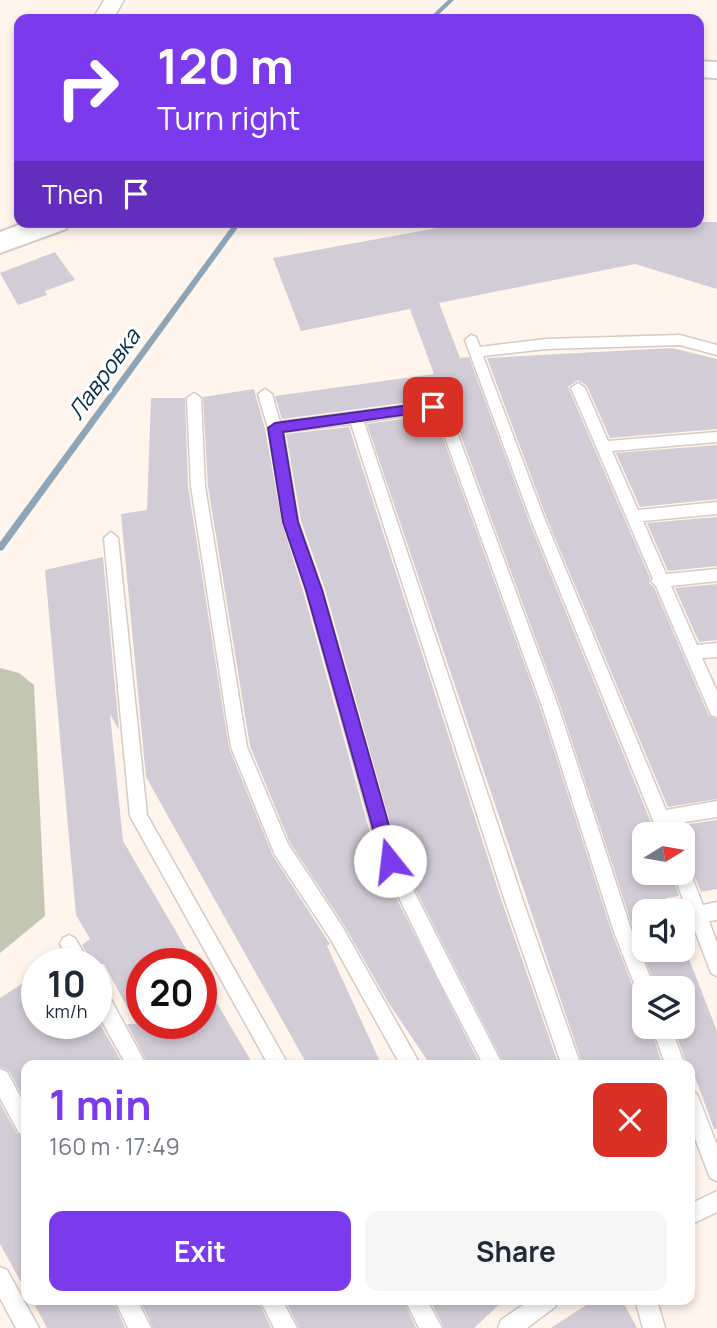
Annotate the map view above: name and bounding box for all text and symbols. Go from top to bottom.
text: 120 m [157,32,294,99]
icon: right [42,42,133,133]
text: Turn right [157,96,300,140]
icon: arrive [117,175,155,213]
text: Then [42,176,103,212]
water label: Лавровка [59,321,148,425]
pin [403,377,463,437]
icon: arrive [414,388,452,426]
north arrow [632,822,695,886]
map controls [632,822,695,1039]
position arrow [353,824,427,898]
button: sound [632,899,695,962]
speed limit sign: 20 [126,948,217,1039]
text: 10 [47,960,86,1008]
button: layers [632,976,695,1039]
text: km/h [46,999,87,1023]
text: 1 min [49,1075,152,1133]
button: close [593,1083,667,1157]
text: 160 m · 17:49 [49,1130,180,1162]
button: Exit [49,1211,351,1291]
button: Share [365,1211,667,1291]

